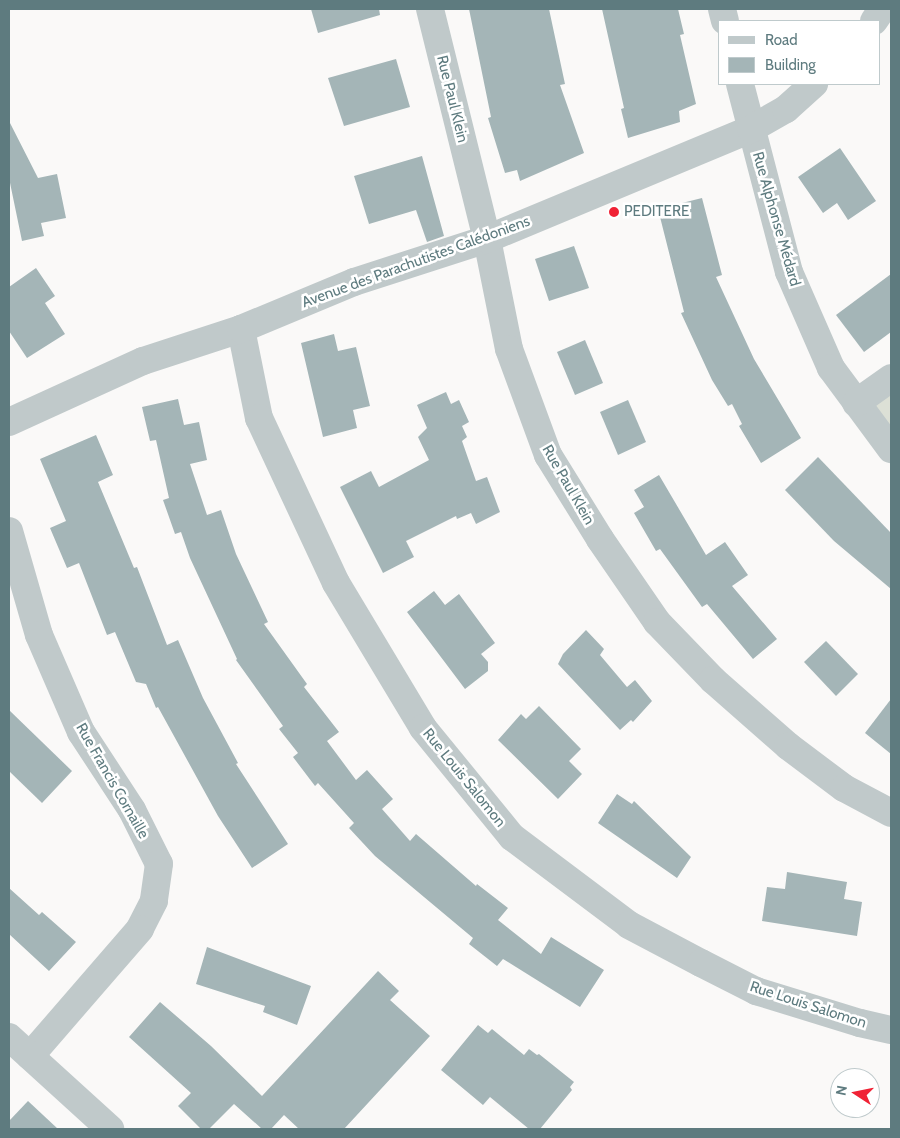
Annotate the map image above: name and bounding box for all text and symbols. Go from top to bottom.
legend [718,20,880,85]
text: Road [765,31,798,49]
street label: Rue Paul Klein [432,53,472,145]
text: Building [765,56,816,74]
street label: Rue Alphonse Médard [748,150,804,288]
place label: PEDITERE [624,203,689,221]
marker: PEDITERE [608,206,620,218]
street label: Avenue des Parachutistes Calédoniens [299,212,533,312]
street label: Rue Paul Klein [538,442,598,528]
street label: Rue Francis Cornaille [72,720,152,842]
street label: Rue Louis Salomon [419,725,509,831]
street label: Rue Louis Salomon [747,978,869,1032]
north arrow [830,1068,880,1118]
text: N [831,1084,851,1097]

